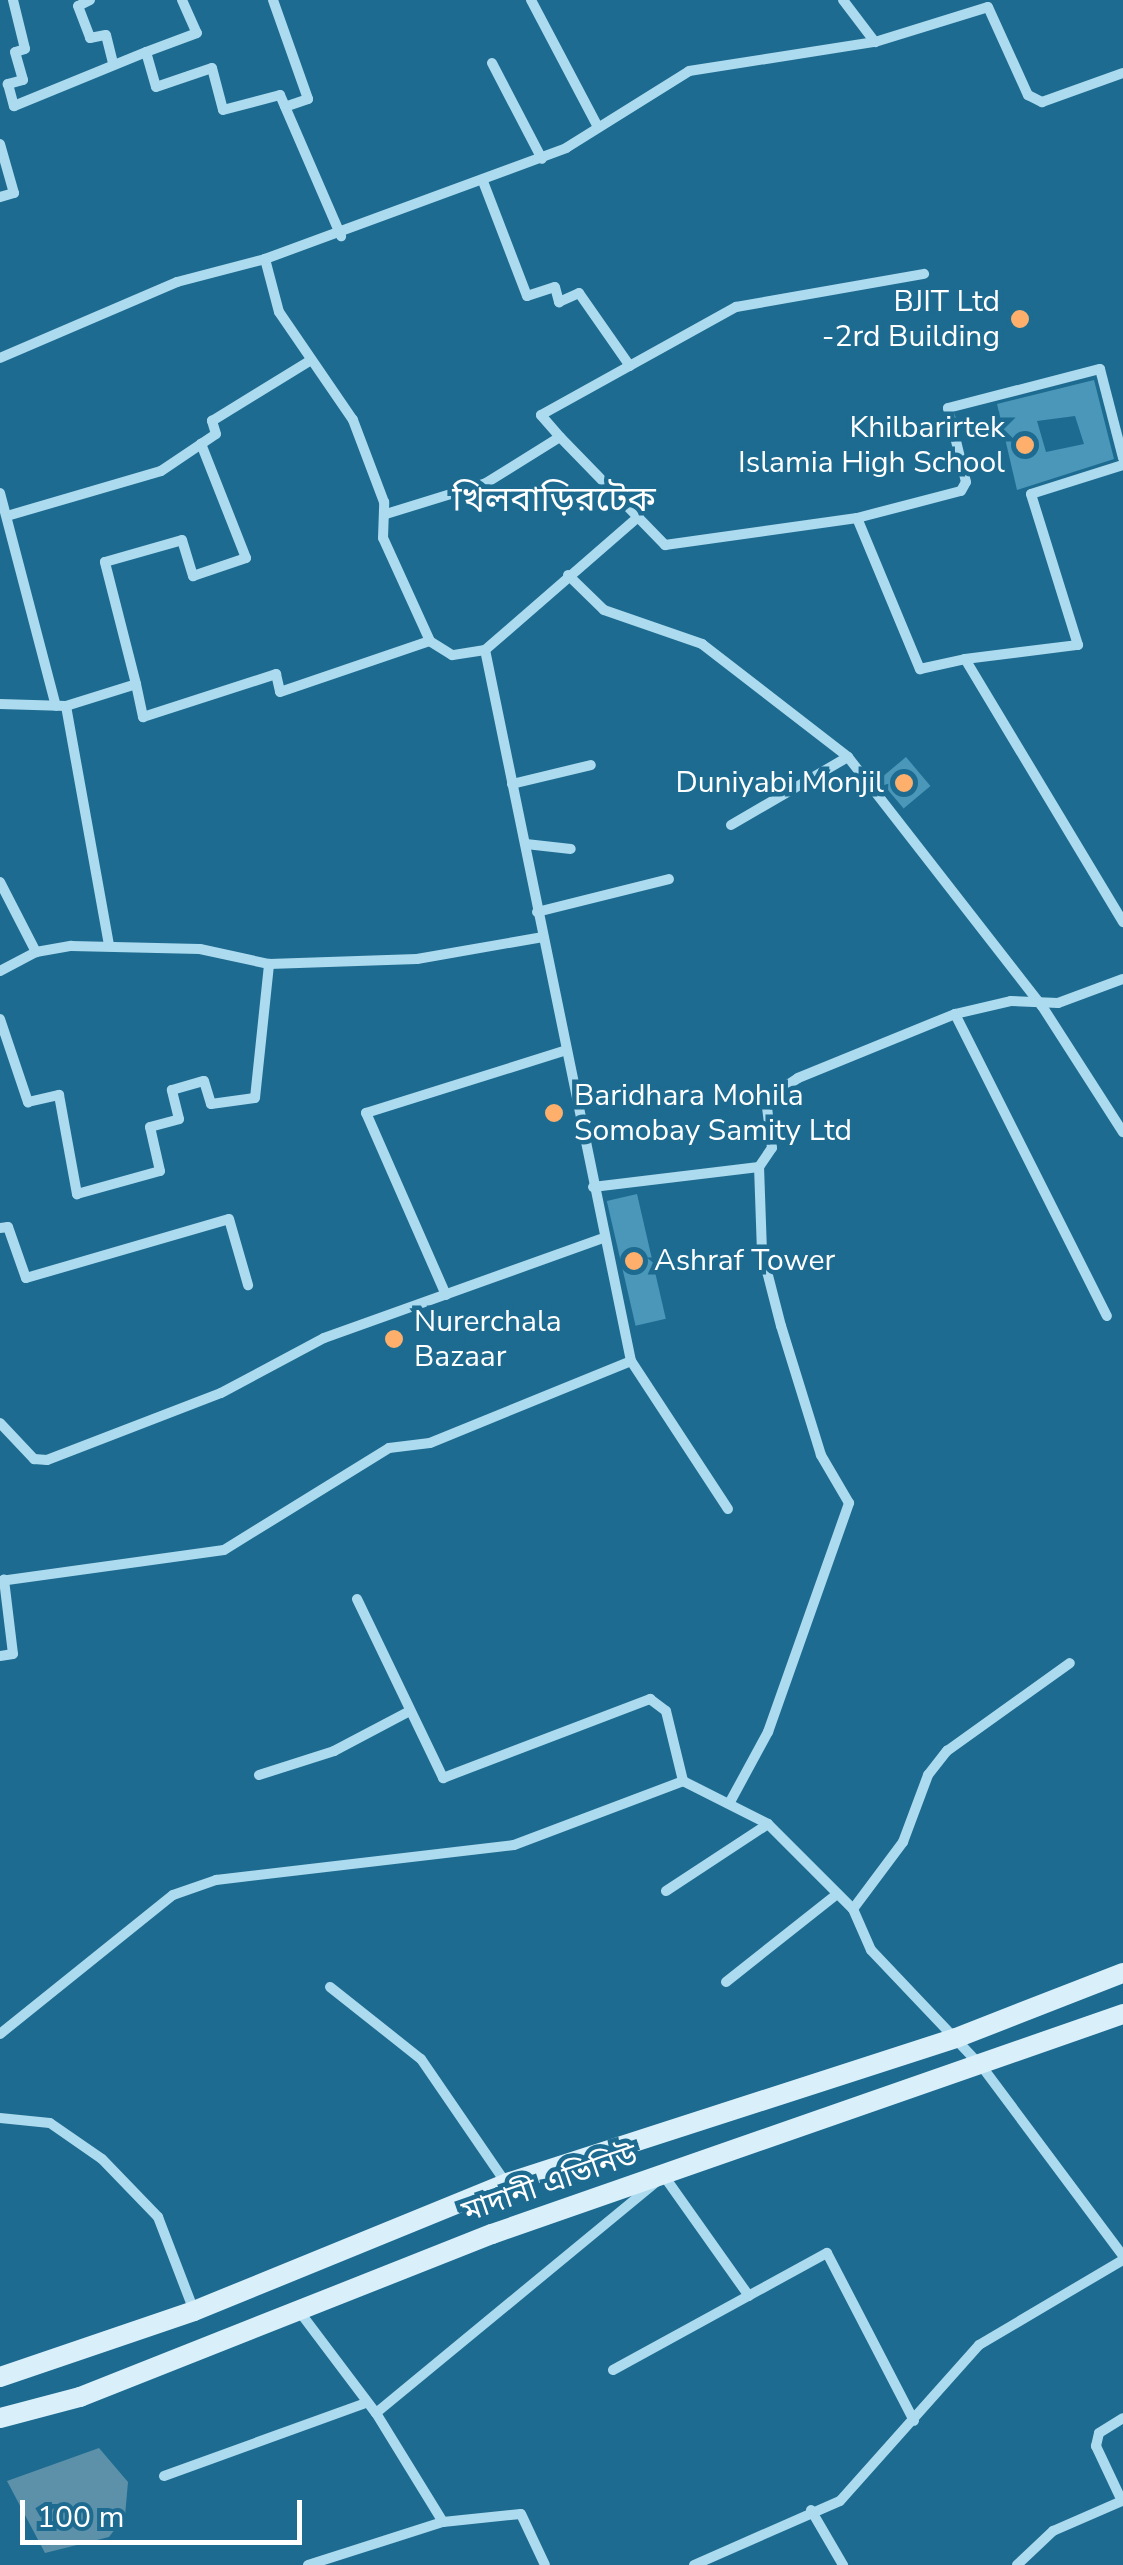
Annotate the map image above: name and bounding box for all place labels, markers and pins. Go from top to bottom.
place label: BJIT Ltd -2rd Building [822,284,1000,354]
marker: BJIT Ltd -2rd Building [1009,308,1031,330]
place label: Khilbarirtek Islamia High School [738,410,1005,480]
marker: Khilbarirtek Islamia High School [1014,434,1036,456]
place label: Duniyabi Monjil [675,765,884,801]
marker: Duniyabi Monjil [893,772,915,794]
place label: Baridhara Mohila Somobay Samity Ltd [574,1078,852,1148]
marker: Baridhara Mohila Somobay Samity Ltd [543,1102,565,1124]
place label: Ashraf Tower [654,1243,835,1279]
marker: Ashraf Tower [623,1250,645,1272]
place label: Nurerchala Bazaar [414,1304,562,1374]
marker: Nurerchala Bazaar [383,1328,405,1350]

